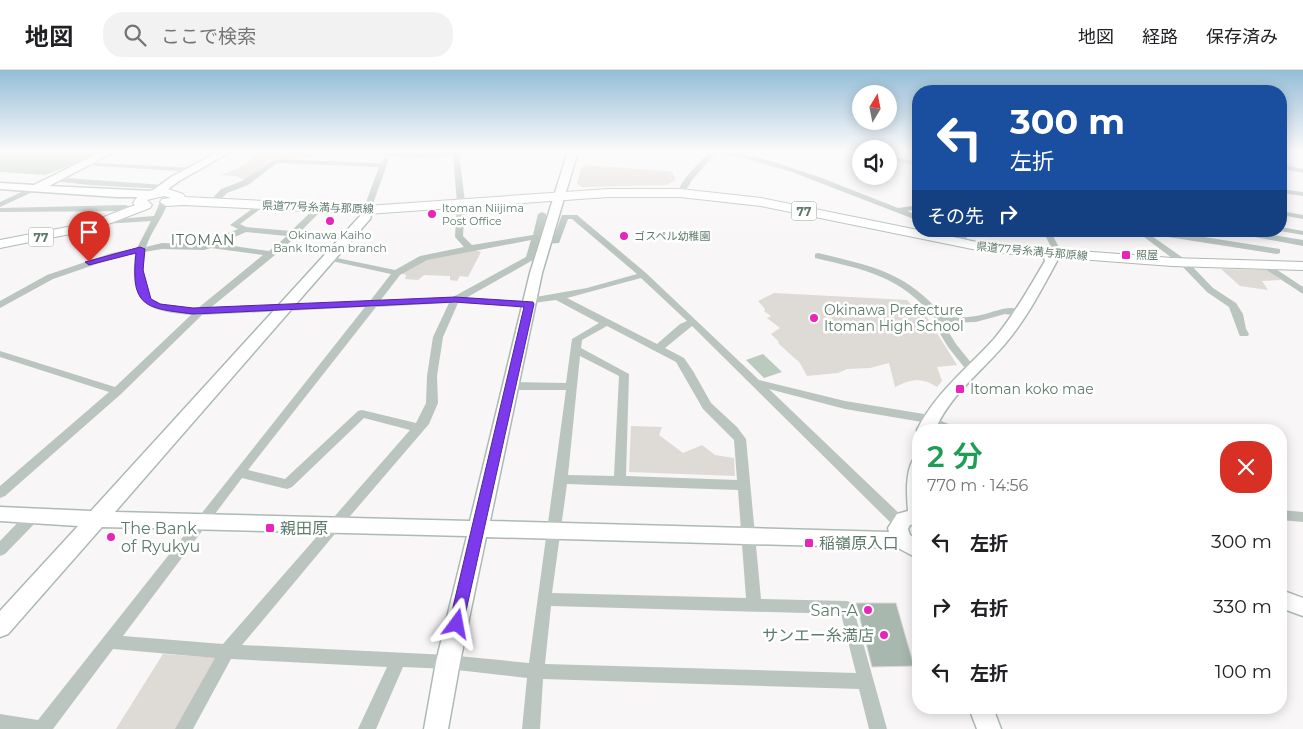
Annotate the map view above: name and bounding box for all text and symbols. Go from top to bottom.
search box [103,12,453,57]
icon: search [121,21,149,49]
text: 地図 [25,22,73,51]
text: ここで検索 [161,25,256,48]
text: 地図 [1078,26,1114,48]
text: 経路 [1142,26,1178,48]
text: 保存済み [1206,26,1278,48]
north arrow [852,85,898,130]
map controls [852,85,897,185]
text: 300 m [1010,100,1125,143]
icon: left [927,105,992,170]
button: sound [852,140,897,185]
text: 左折 [1010,148,1054,175]
street label: 県道77号糸満与那原線 [262,198,374,216]
icon: right [994,200,1022,228]
place label: Itoman Niijima Post Office [442,201,524,228]
road number: 77 [792,202,816,220]
text: その先 [927,205,984,228]
marker: Itoman Niijima Post Office [426,208,438,220]
pin [68,211,110,262]
marker: Okinawa Kaiho Bank Itoman branch [324,215,336,227]
icon: arrive [75,218,103,246]
road number: 77 [28,228,54,246]
place label: Okinawa Kaiho Bank Itoman branch [273,228,387,255]
place label: ゴスペル幼稚園 [634,229,710,243]
marker: ゴスペル幼稚園 [618,230,630,242]
district label: ITOMAN [171,231,235,249]
street label: 県道77号糸満与那原線 [976,239,1088,263]
place label: 照屋 [1136,248,1158,262]
marker: 照屋 [1120,249,1132,261]
place label: Okinawa Prefecture Itoman High School [824,301,964,335]
marker: Okinawa Prefecture Itoman High School [808,312,820,324]
place label: Itoman koko mae [970,380,1094,398]
marker: Itoman koko mae [954,383,966,395]
text: 2 分 [927,438,983,475]
button: close [1220,441,1272,493]
text: 770 m · 14:56 [927,476,1028,495]
place label: The Bank of Ryukyu [121,519,200,556]
place label: 親田原 [280,519,328,538]
marker: 親田原 [264,522,276,534]
icon: left [927,528,955,556]
text: 300 m [1211,530,1272,553]
marker: The Bank of Ryukyu [105,531,117,543]
text: 左折 [970,532,1008,555]
place label: 稲嶺原入口 [819,534,899,553]
marker: 稲嶺原入口 [803,537,815,549]
icon: right [927,593,955,621]
text: 330 m [1213,595,1272,618]
position arrow [430,597,482,649]
text: 右折 [970,597,1008,620]
place label: San-A [811,601,859,620]
marker: San-A [862,604,874,616]
place label: サンエー糸満店 [762,626,874,645]
marker: サンエー糸満店 [878,629,890,641]
icon: left [927,658,955,686]
text: 100 m [1215,660,1272,683]
text: 左折 [970,662,1008,685]

